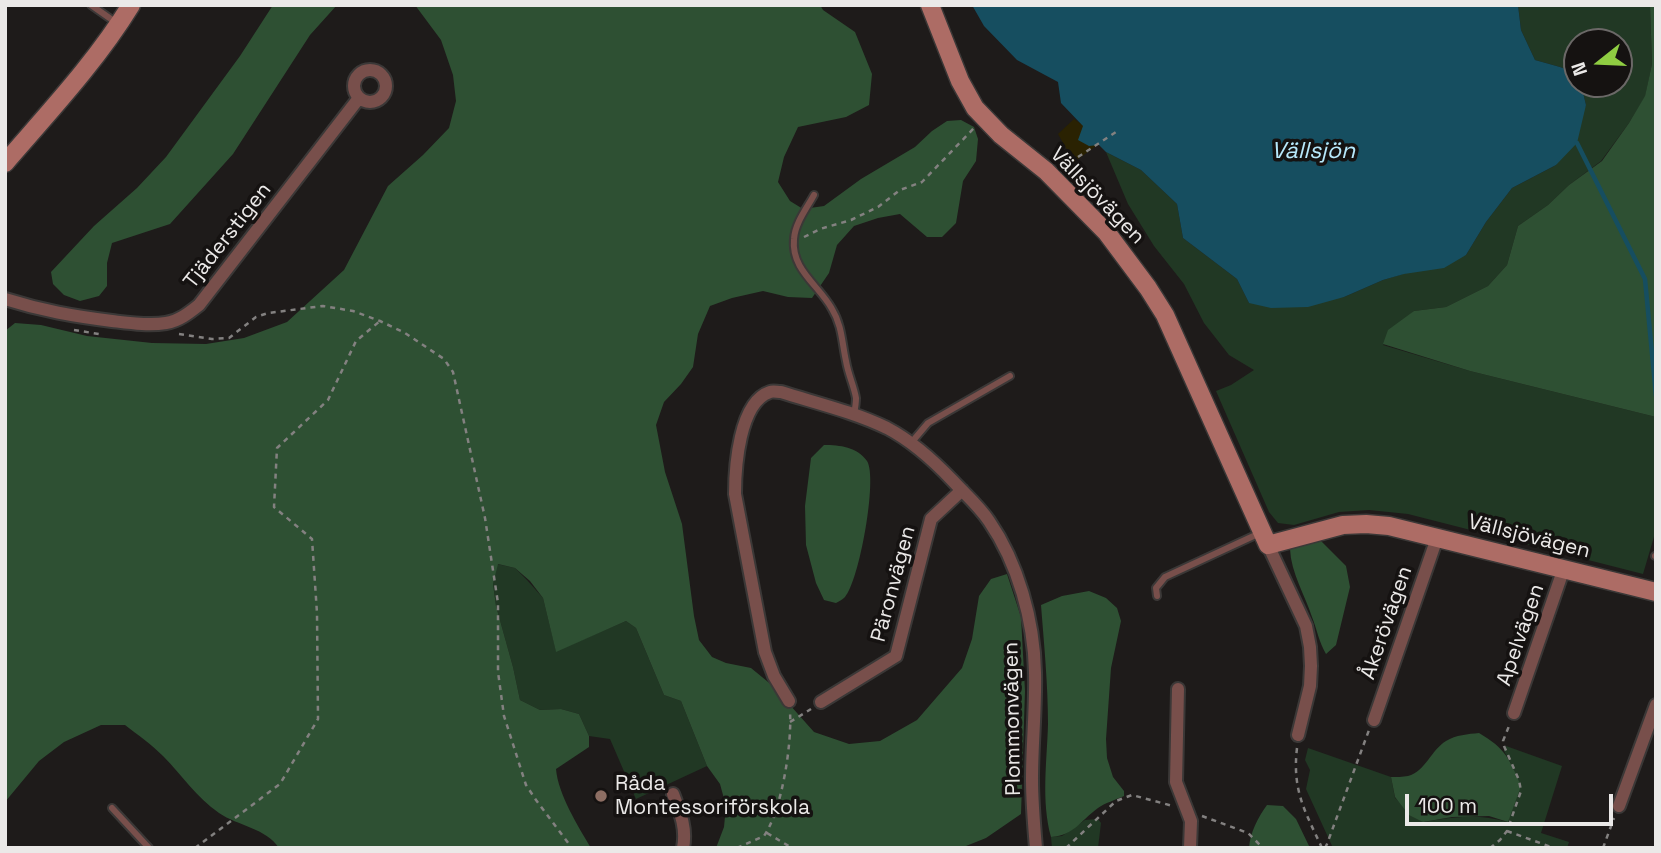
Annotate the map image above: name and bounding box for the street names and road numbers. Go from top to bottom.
street label: Vällsjövägen [1045,142,1149,250]
street label: Tjäderstigen [179,178,277,294]
street label: Vällsjövägen [1465,510,1593,564]
street label: Päronvägen [866,523,922,645]
street label: Åkerövägen [1356,563,1418,683]
street label: Apelvägen [1492,581,1550,689]
street label: Plommonvägen [999,642,1027,796]

